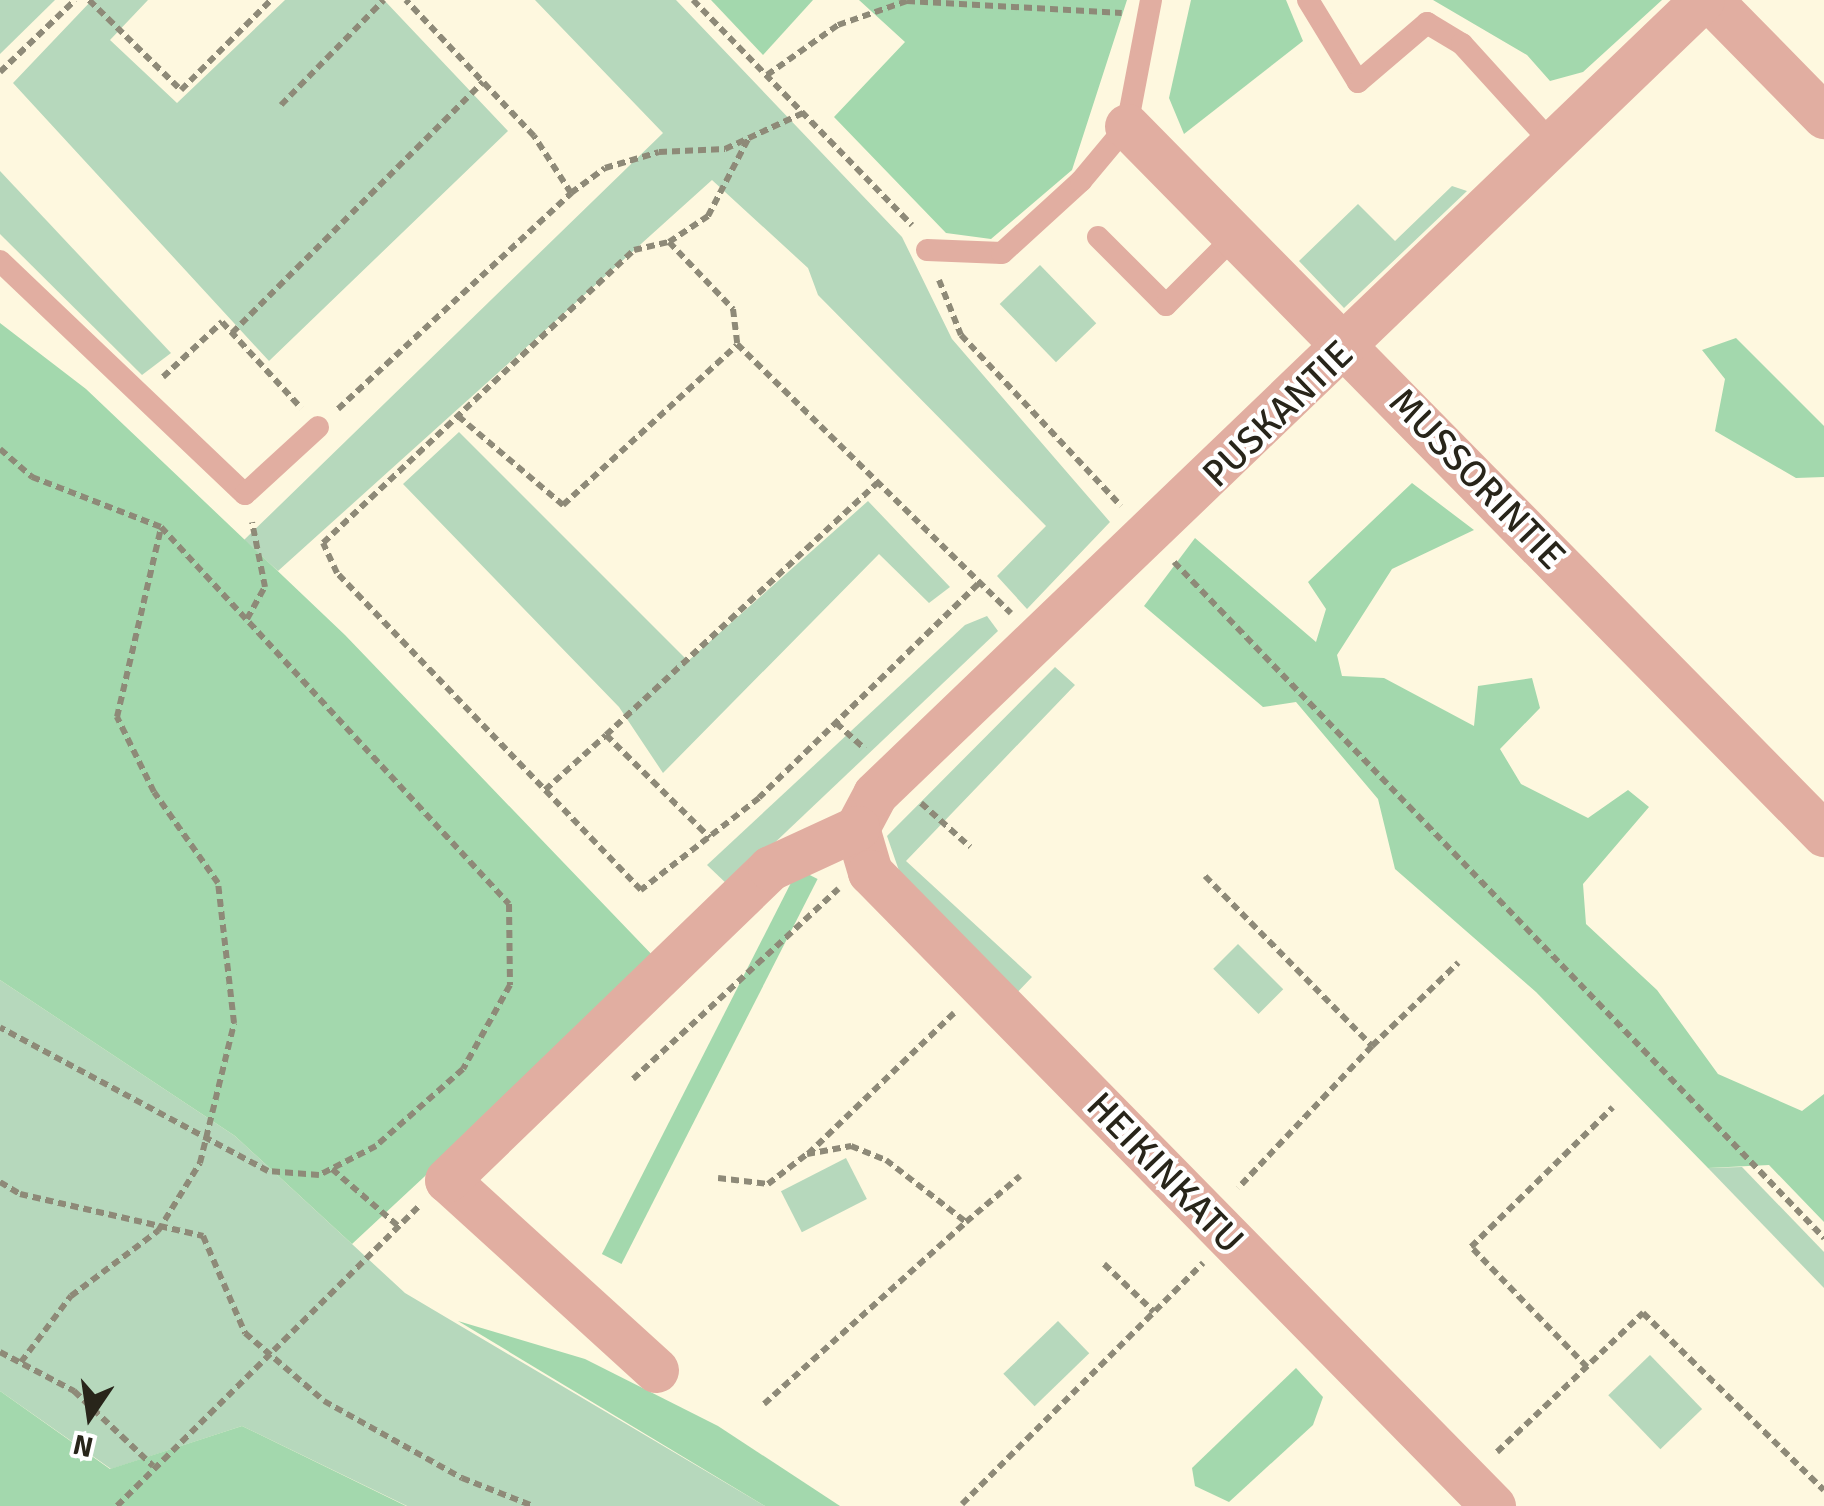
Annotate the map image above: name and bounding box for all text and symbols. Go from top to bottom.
street label: PUSKANTIE [1193,331,1363,497]
street label: MUSSORINTIE [1379,379,1575,579]
street label: HEIKINKATU [1077,1083,1253,1263]
north arrow [40,1366,140,1466]
text: N [70,1426,97,1464]

